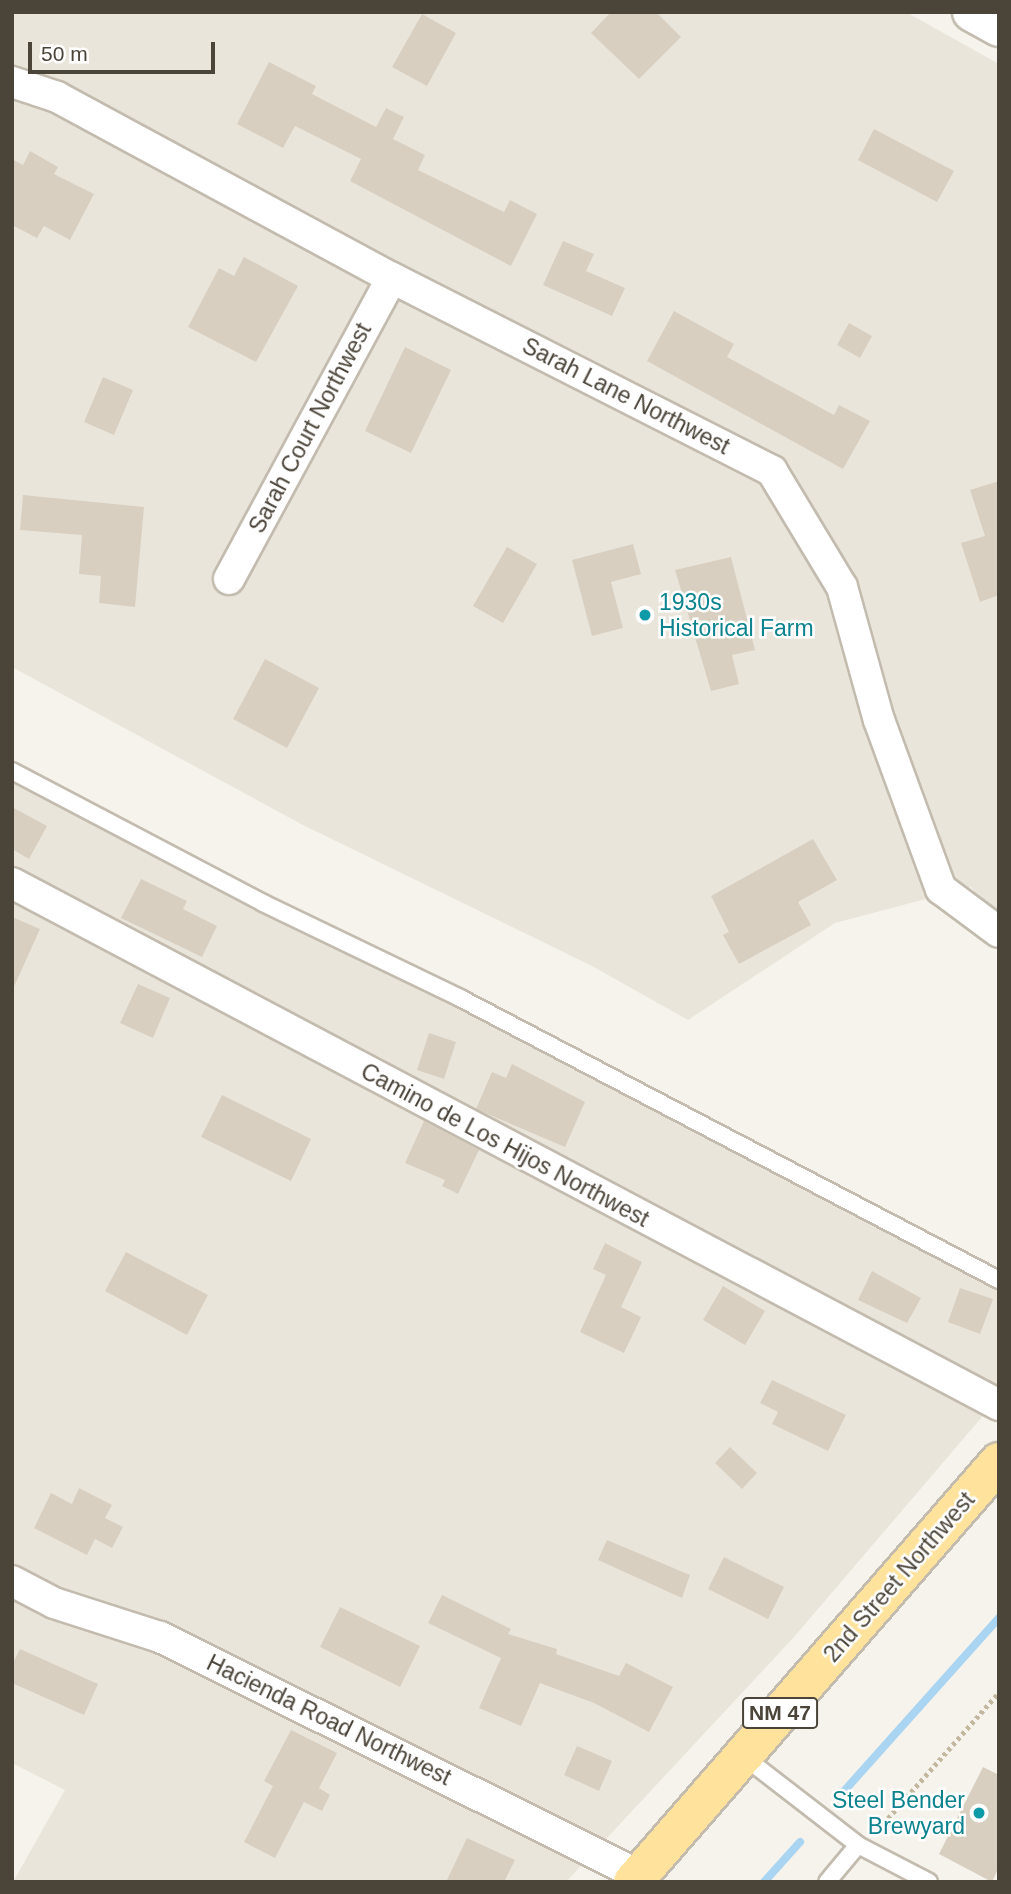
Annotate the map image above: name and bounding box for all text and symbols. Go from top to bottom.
scale bar [32,28,219,72]
text: 50 m [41,42,88,65]
street label: Sarah Court Northwest [243,318,377,538]
street label: Sarah Lane Northwest [518,332,734,460]
place label: 1930s Historical Farm [659,588,814,642]
marker: 1930s Historical Farm [637,607,653,623]
street label: Camino de Los Hijos Northwest [356,1057,654,1233]
street label: 2nd Street Northwest [818,1486,980,1668]
street label: Hacienda Road Northwest [202,1649,456,1791]
road number: NM 47 [742,1696,818,1730]
place label: Steel Bender Brewyard [832,1786,965,1840]
marker: Steel Bender Brewyard [971,1805,987,1821]

